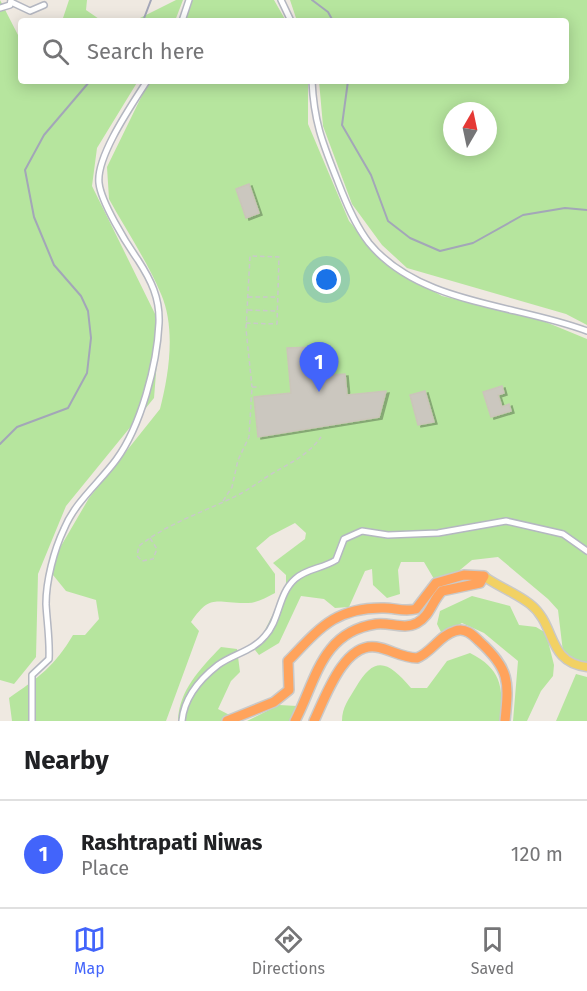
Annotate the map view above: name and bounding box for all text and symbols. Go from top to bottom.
search box [18,18,569,84]
icon: search [39,35,72,68]
text: Search here [87,38,205,65]
north arrow [443,102,497,156]
your location [312,265,341,294]
pin: 1 [300,342,338,392]
text: Nearby [24,745,109,776]
text: Rashtrapati Niwas [81,829,262,856]
text: 1 [39,842,48,866]
text: 120 m [511,842,563,866]
text: Place [81,856,129,880]
tab: Map [73,923,106,978]
tab: Directions [252,923,325,978]
tab: Saved [471,923,514,978]

